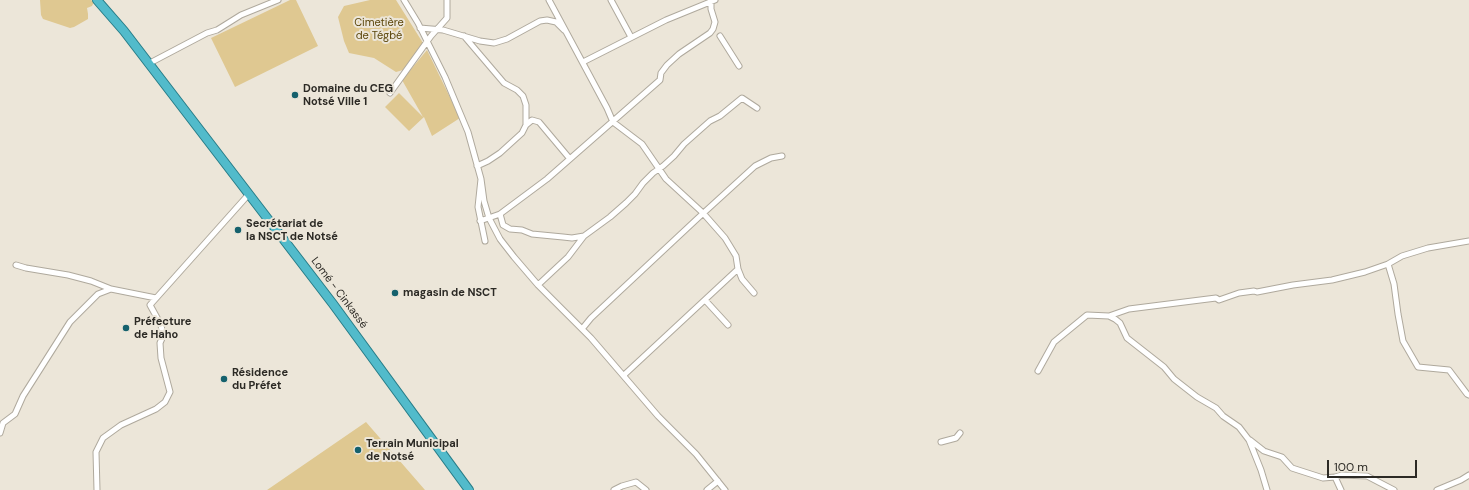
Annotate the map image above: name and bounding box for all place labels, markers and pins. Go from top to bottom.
place label: Domaine du CEG Notsé Ville 1 [303,82,393,108]
marker: Domaine du CEG Notsé Ville 1 [290,90,300,100]
place label: Secrétariat de la NSCT de Notsé [246,217,338,243]
marker: Secrétariat de la NSCT de Notsé [233,225,243,235]
place label: magasin de NSCT [403,286,497,300]
marker: magasin de NSCT [390,288,400,298]
place label: Préfecture de Haho [134,315,191,341]
marker: Préfecture de Haho [121,323,131,333]
place label: Résidence du Préfet [232,366,288,392]
marker: Résidence du Préfet [219,374,229,384]
place label: Terrain Municipal de Notsé [366,437,459,463]
marker: Terrain Municipal de Notsé [353,445,363,455]

